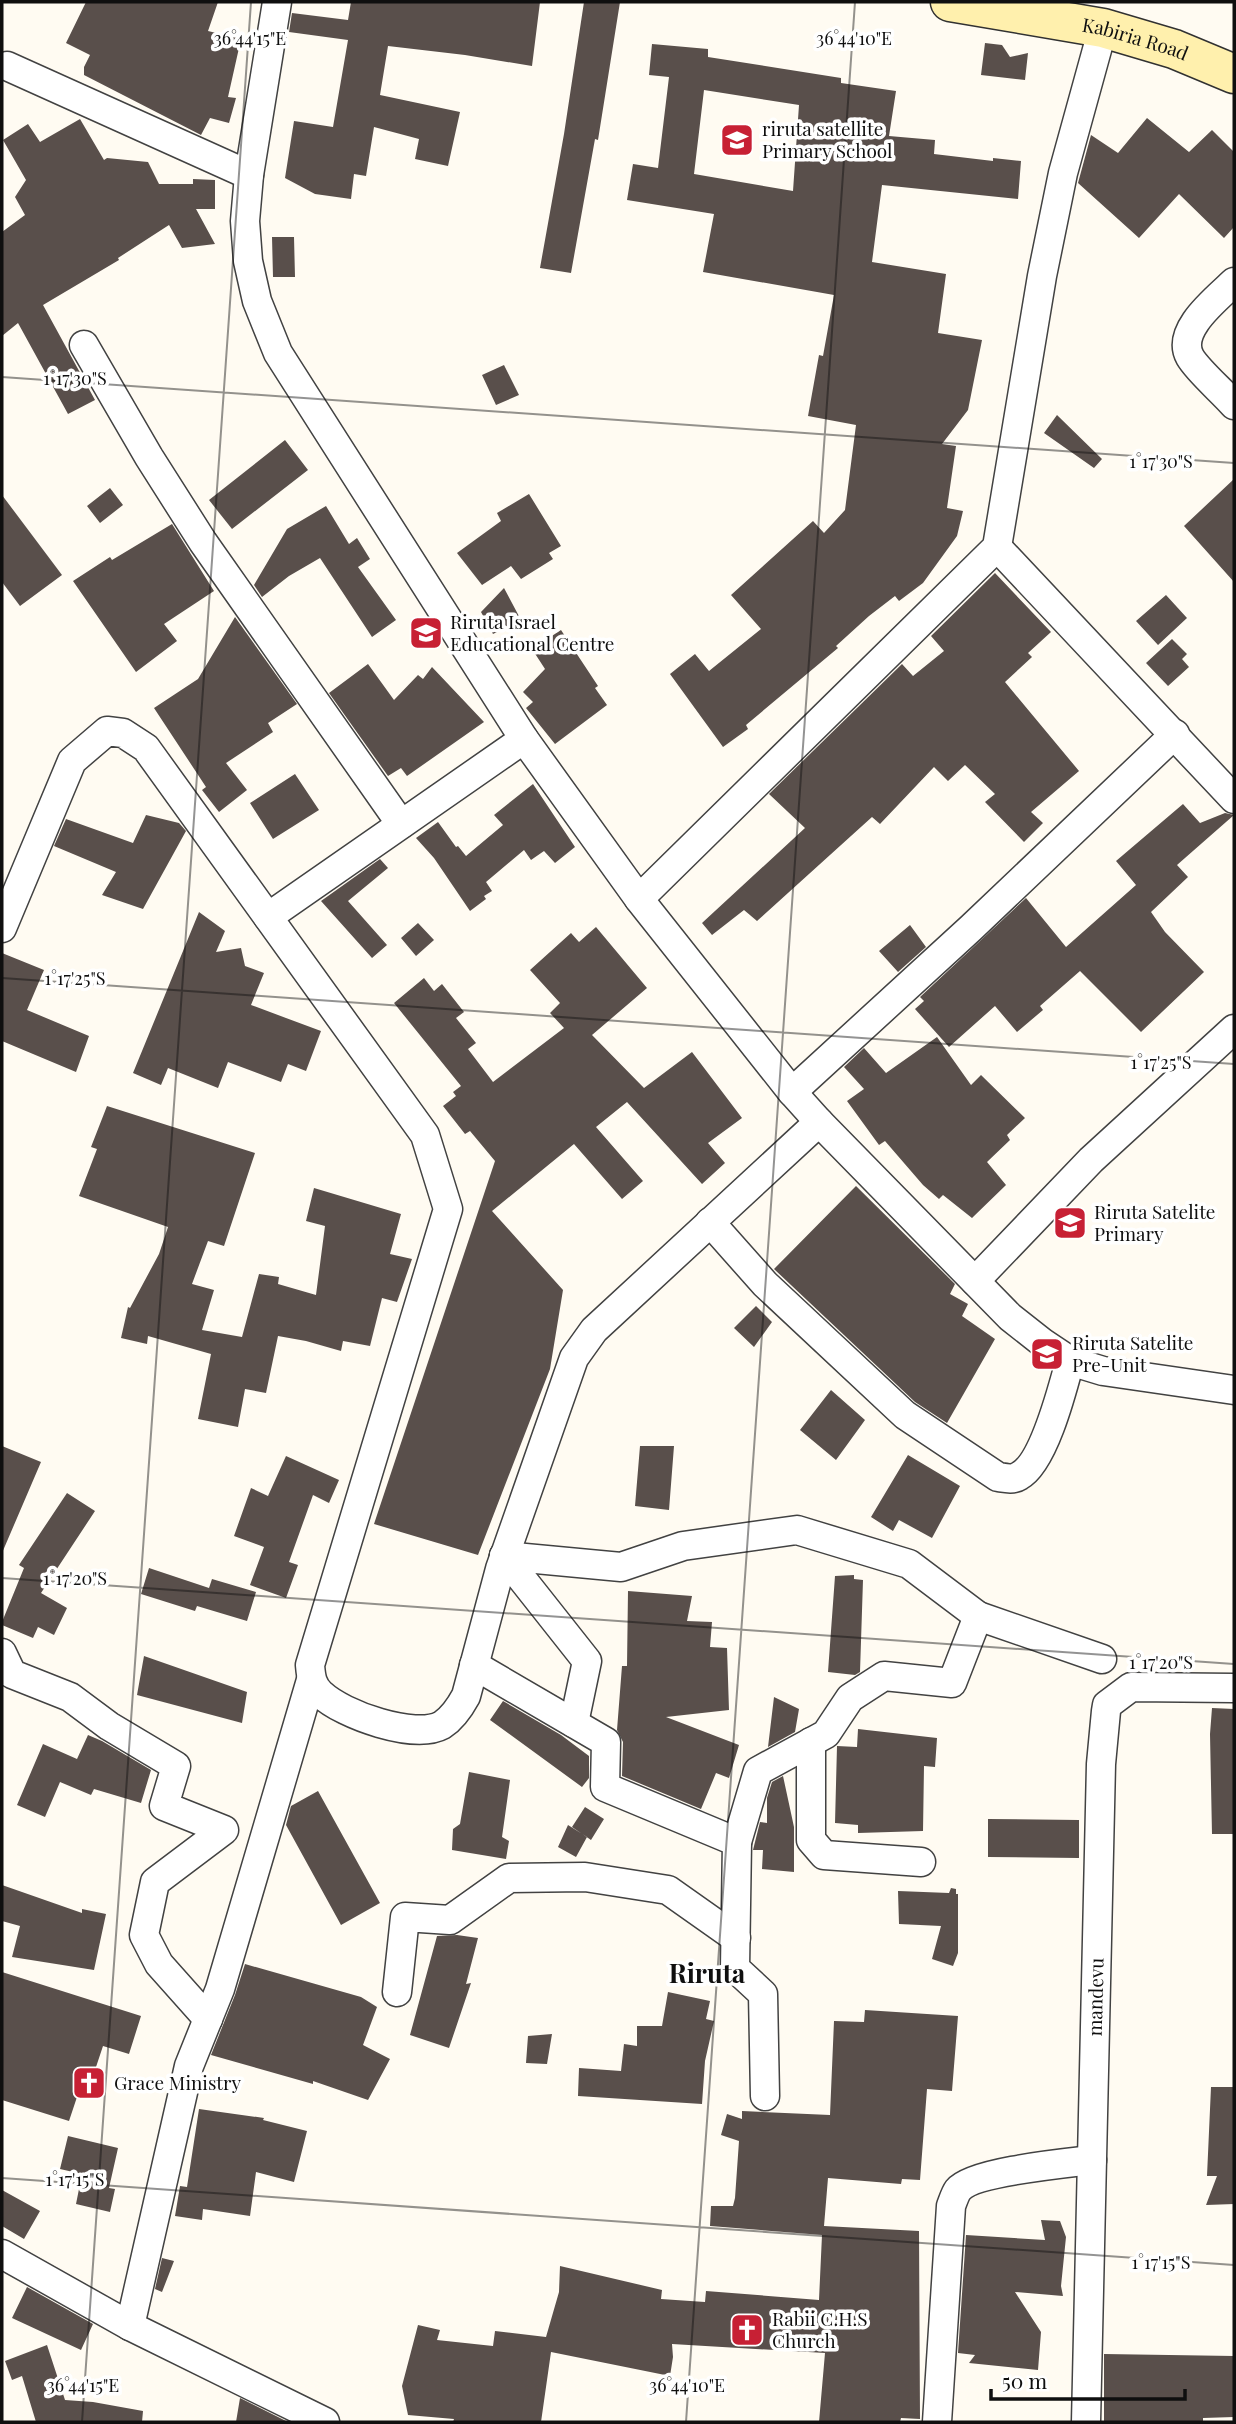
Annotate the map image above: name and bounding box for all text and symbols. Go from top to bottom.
street label: Kabiria Road [1080,11,1193,66]
text: 36°44'15"E [214,26,286,50]
text: 36°44'10"E [816,26,892,50]
place label: riruta satellite Primary School [762,115,893,163]
school or university icon: riruta satellite Primary School [718,121,756,159]
text: 1°17'30"S [43,366,107,390]
text: 1°17'30"S [1129,449,1193,473]
place label: Riruta Israel Educational Centre [450,608,614,656]
school or university icon: Riruta Israel Educational Centre [407,614,445,652]
text: 1°17'25"S [45,966,105,990]
text: 1°17'25"S [1131,1050,1191,1074]
place label: Riruta Satelite Primary [1094,1198,1215,1246]
school or university icon: Riruta Satelite Primary [1051,1204,1089,1242]
place label: Riruta Satelite Pre-Unit [1072,1329,1193,1377]
school or university icon: Riruta Satelite Pre-Unit [1028,1335,1066,1373]
text: 1°17'20"S [43,1566,107,1590]
text: 1°17'20"S [1129,1650,1193,1674]
district label: Riruta [669,1955,746,1990]
street label: mandevu [1081,1957,1109,2037]
church icon: Grace Ministry [70,2064,108,2102]
place label: Grace Ministry [114,2069,242,2095]
text: 1°17'15"S [46,2167,104,2191]
text: 1°17'15"S [1132,2250,1190,2274]
place label: Rabii C.H.S Church [772,2305,868,2353]
church icon: Rabii C.H.S Church [728,2311,766,2349]
scale bar [991,2358,1185,2402]
text: 50 m [1002,2366,1048,2394]
text: 36°44'15"E [47,2373,119,2397]
text: 36°44'10"E [649,2373,725,2397]

